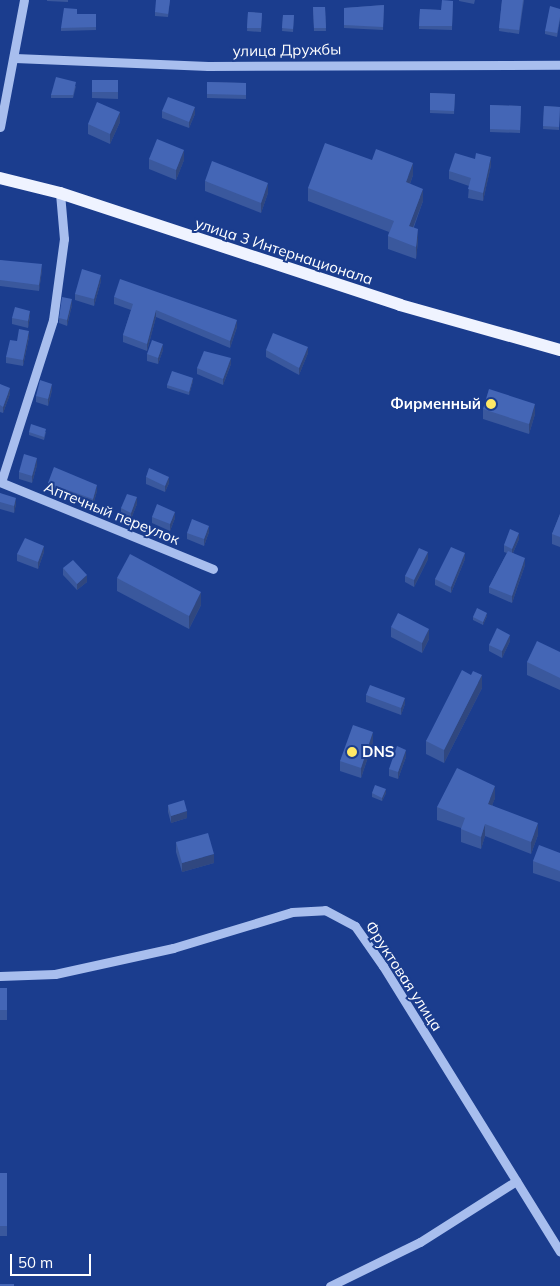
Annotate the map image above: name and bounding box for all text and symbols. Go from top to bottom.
street label: улица Дружбы [232,40,342,60]
street label: улица 3 Интернационала [193,214,375,288]
place label: Фирменный [390,395,481,413]
marker: Фирменный [485,398,497,410]
street label: Аптечный переулок [42,478,182,548]
place label: DNS [362,743,394,761]
marker: DNS [346,746,358,758]
street label: Фруктовая улица [362,918,446,1034]
scale bar [12,1244,94,1276]
text: 50 m [18,1253,53,1272]

